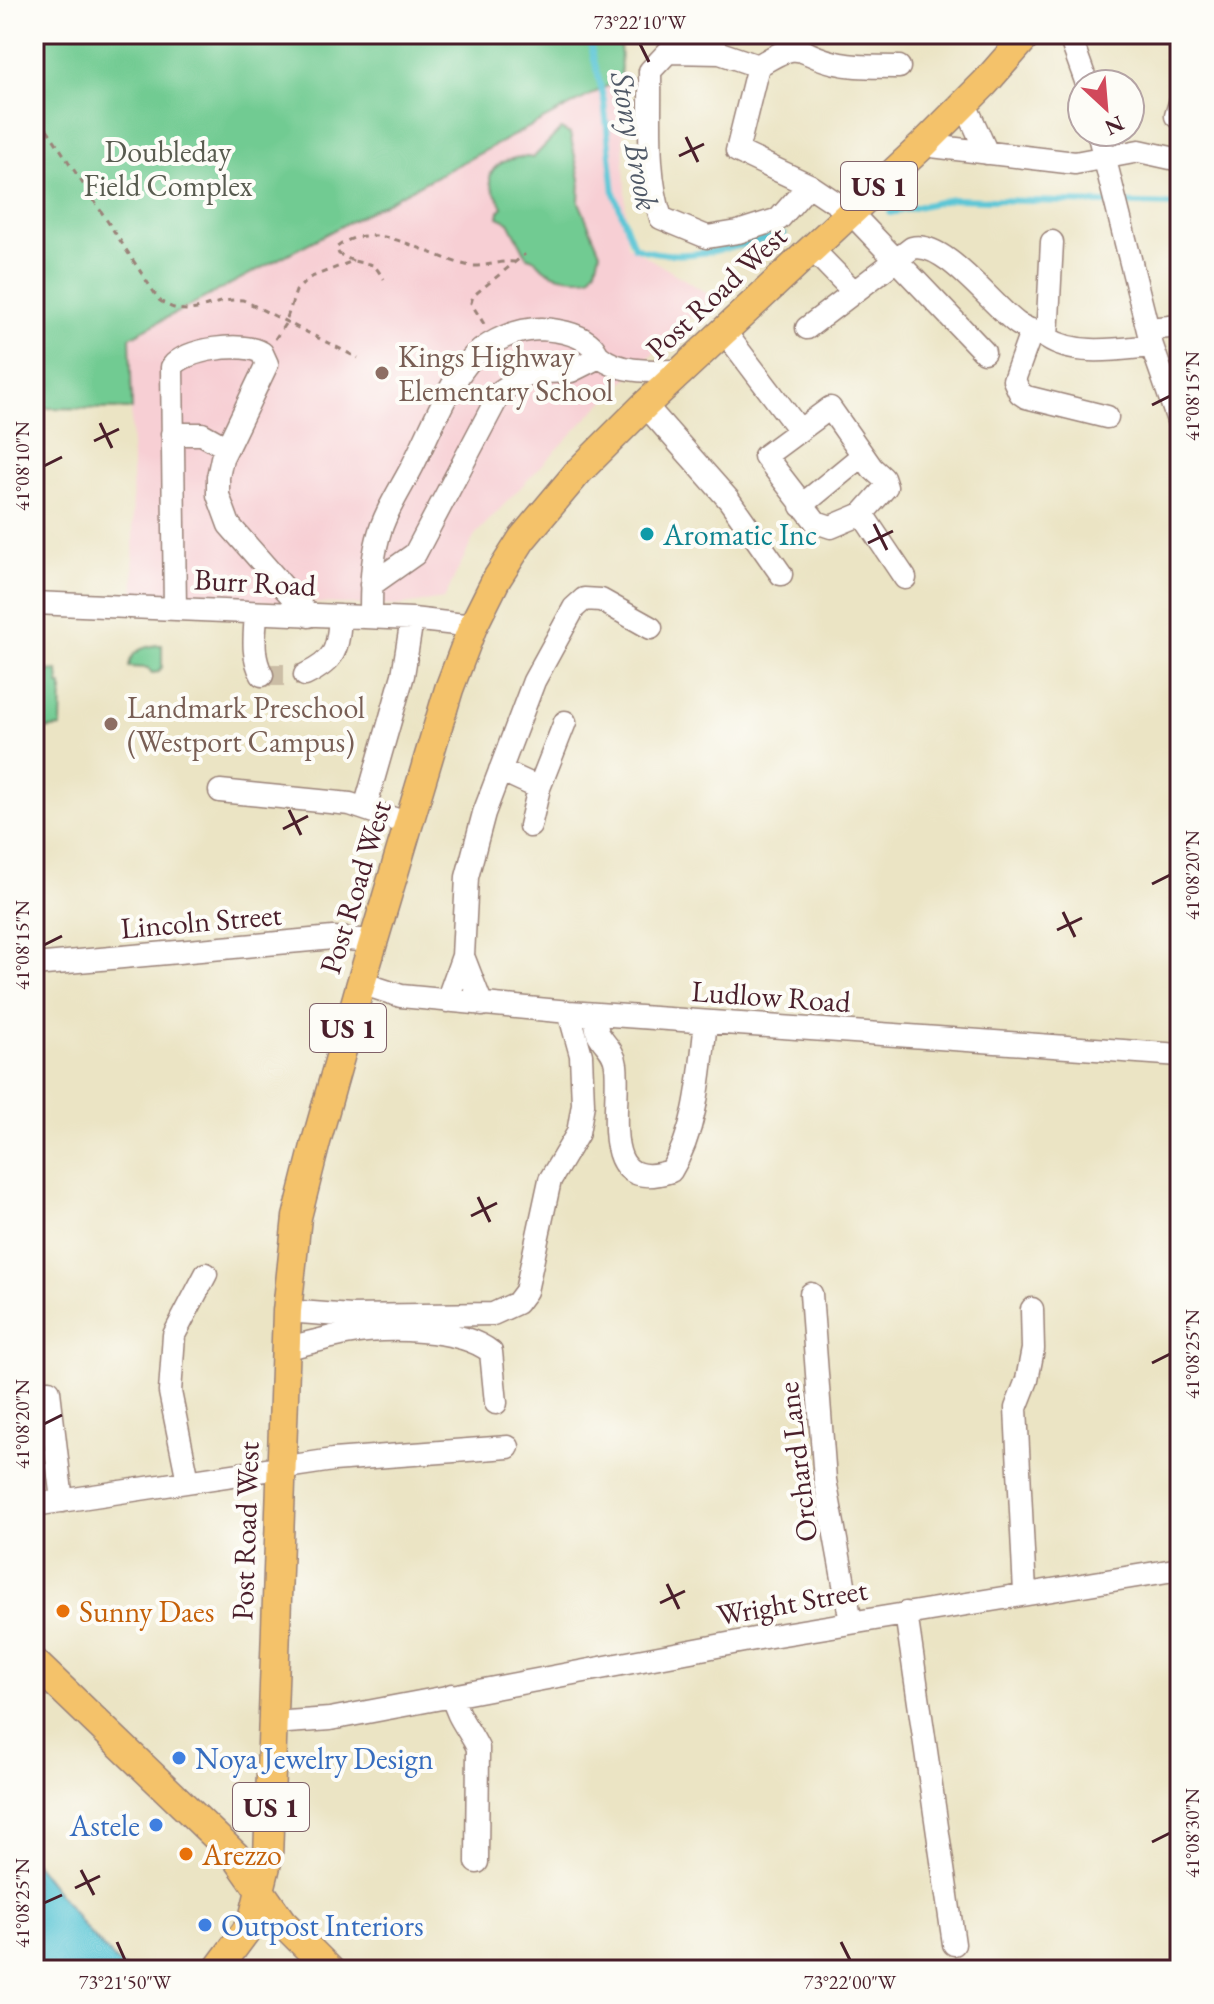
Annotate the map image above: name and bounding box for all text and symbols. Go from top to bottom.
text: 73°22'10"W [594,9,687,35]
water label: Stony Brook [601,67,669,214]
north arrow [1066,68,1146,148]
text: N [1100,109,1129,143]
park label: Doubleday Field Complex [84,132,252,205]
road number: US 1 [841,162,917,210]
street label: Post Road West [637,216,795,367]
place label: Kings Highway Elementary School [398,337,613,410]
text: 41°08'15"N [1179,351,1205,441]
marker: Kings Highway Elementary School [373,364,391,382]
text: 41°08'10"N [9,421,35,511]
place label: Aromatic Inc [662,515,817,554]
marker: Aromatic Inc [638,525,656,543]
street label: Burr Road [193,559,318,605]
place label: Landmark Preschool (Westport Campus) [127,688,365,761]
marker: Landmark Preschool (Westport Campus) [102,715,120,733]
street label: Post Road West [310,795,400,978]
text: 41°08'20"N [1179,830,1205,920]
street label: Lincoln Street [119,894,284,947]
text: 41°08'15"N [9,900,35,990]
street label: Ludlow Road [690,971,853,1021]
road number: US 1 [310,1004,386,1052]
text: 41°08'25"N [1179,1309,1205,1399]
text: 41°08'20"N [9,1379,35,1469]
street label: Orchard Lane [768,1380,826,1544]
street label: Post Road West [222,1440,268,1621]
street label: Wright Street [714,1570,871,1634]
place label: Sunny Daes [79,1592,214,1631]
marker: Sunny Daes [54,1602,72,1620]
place label: Noya Jewelry Design [195,1739,434,1778]
marker: Noya Jewelry Design [170,1749,188,1767]
road number: US 1 [233,1783,309,1831]
text: 41°08'30"N [1179,1788,1205,1878]
place label: Astele [69,1806,140,1845]
marker: Astele [147,1816,165,1834]
place label: Arezzo [201,1835,282,1874]
marker: Arezzo [177,1845,195,1863]
text: 41°08'25"N [9,1858,35,1948]
place label: Outpost Interiors [221,1906,424,1945]
marker: Outpost Interiors [196,1916,214,1934]
text: 73°21'50"W [79,1969,172,1995]
text: 73°22'00"W [804,1969,897,1995]

